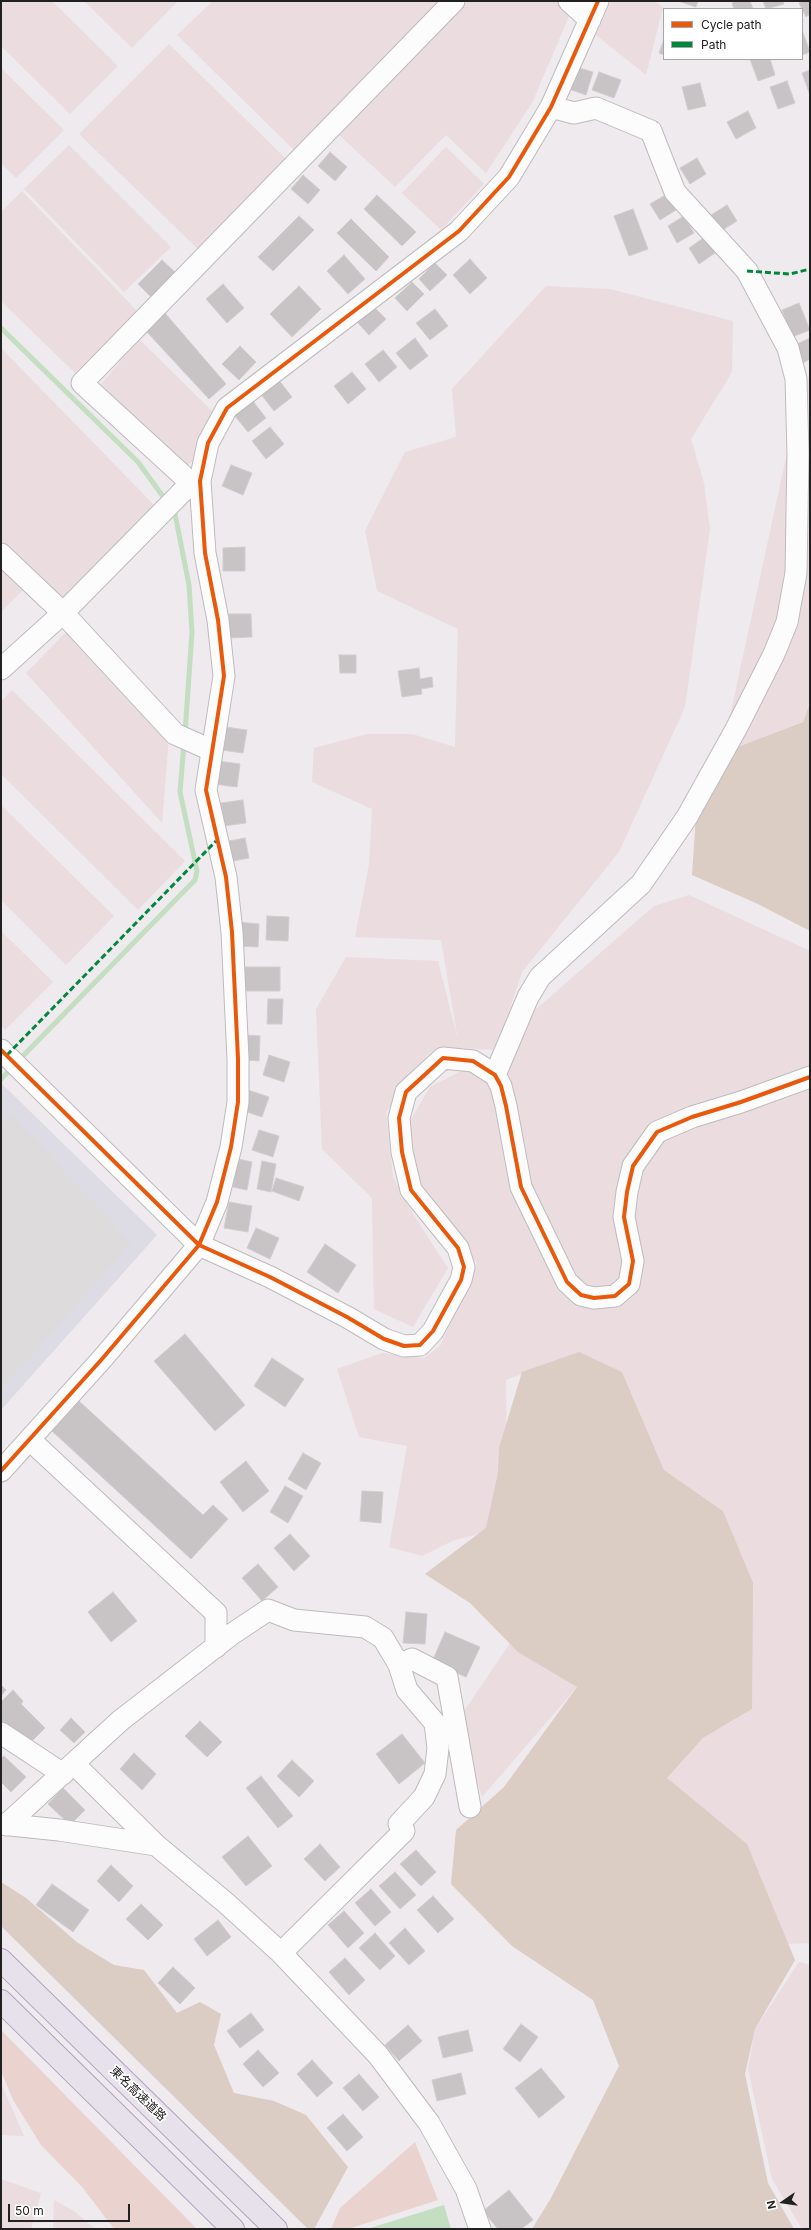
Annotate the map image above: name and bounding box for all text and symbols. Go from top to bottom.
legend [663,8,803,60]
text: Cycle path [701,17,762,32]
text: Path [701,37,726,52]
street label: 東名高速道路 [107,2064,169,2124]
north arrow [763,2182,803,2222]
scale bar [10,2196,132,2222]
text: N [764,2199,779,2210]
text: 50 m [15,2203,44,2218]

